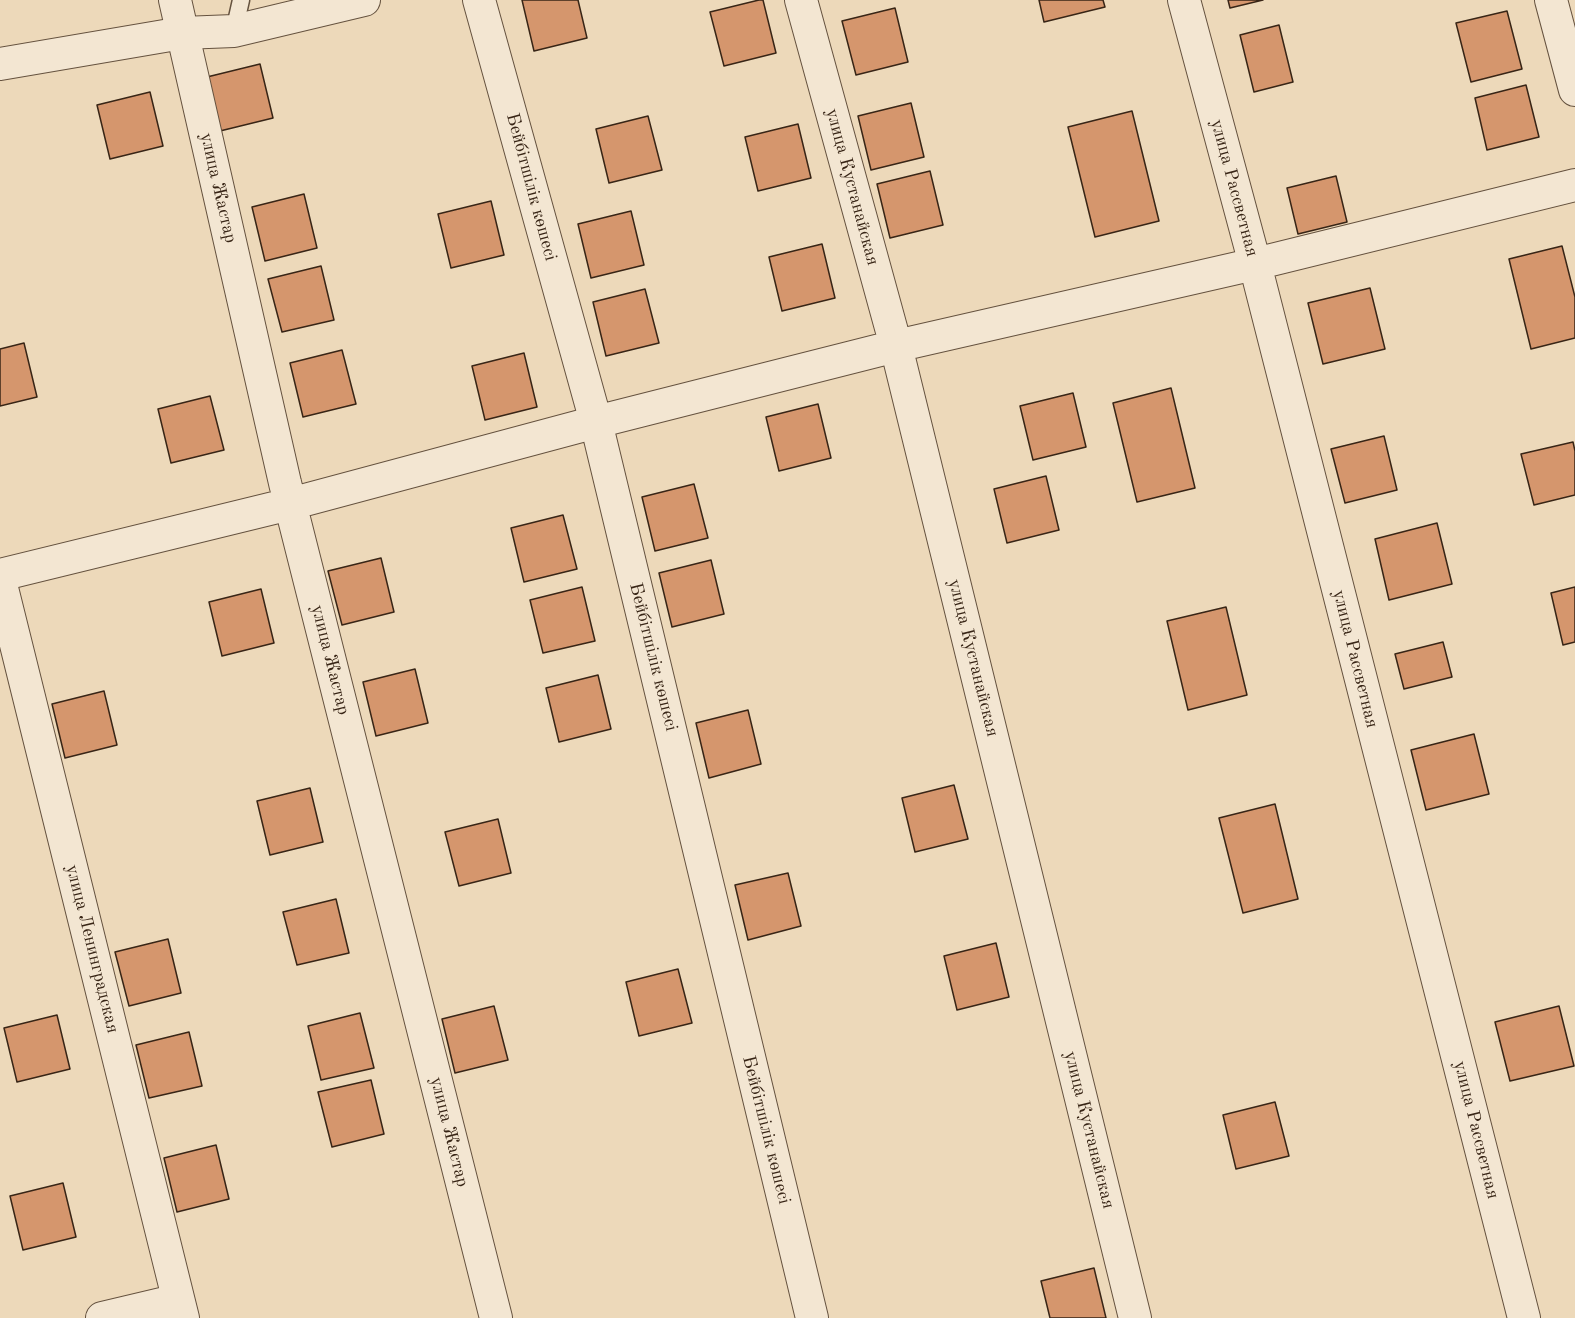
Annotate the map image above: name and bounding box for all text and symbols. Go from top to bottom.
street label: улица Кустанайская [821,106,883,268]
street label: Бейбітшілік көшесі [501,111,561,263]
street label: улица Рассветная [1205,117,1263,259]
street label: улица Жастар [195,131,241,245]
street label: улица Кустанайская [943,577,1003,739]
street label: Бейбітшілік көшесі [624,581,682,733]
street label: улица Рассветная [1327,588,1383,730]
street label: улица Жастар [306,603,354,717]
street label: улица Ленинградская [61,863,123,1035]
street label: улица Кустанайская [1059,1049,1119,1211]
street label: Бейбітшілік көшесі [737,1054,795,1206]
street label: улица Рассветная [1448,1059,1504,1201]
street label: улица Жастар [425,1075,473,1189]

